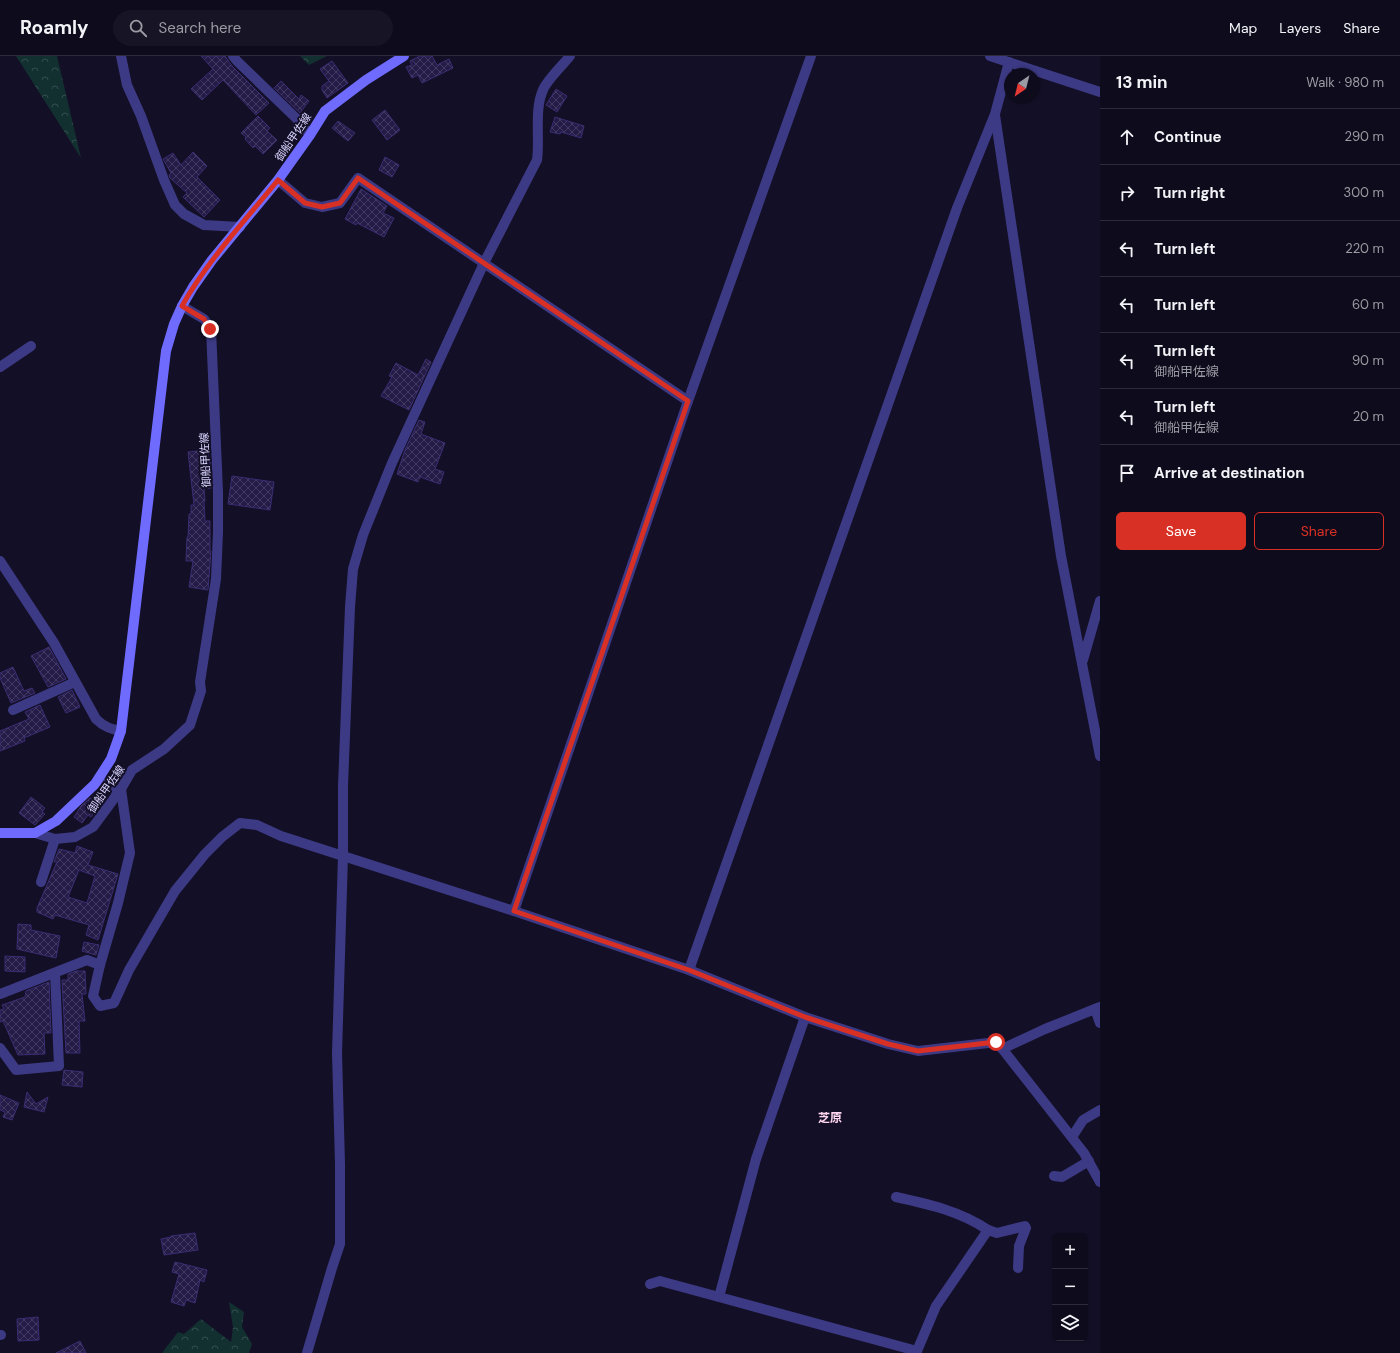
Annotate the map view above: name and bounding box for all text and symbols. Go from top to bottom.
search box [113,10,393,46]
text: Roamly [20,15,89,40]
icon: search [127,17,149,39]
text: Search here [159,18,241,38]
text: Map [1229,19,1257,37]
text: Layers [1279,19,1321,37]
text: Share [1343,19,1380,37]
north arrow [1004,68,1040,104]
text: 13 min [1116,71,1168,93]
text: Walk · 980 m [1306,74,1384,91]
street label: 御船甲佐線 [271,110,314,165]
icon: ahead [1116,126,1138,148]
text: Continue [1154,127,1222,147]
text: 290 m [1345,128,1384,145]
icon: right [1116,182,1138,204]
text: Turn right [1154,183,1225,203]
text: 300 m [1343,184,1384,201]
icon: left [1116,238,1138,260]
text: Turn left [1154,239,1215,259]
text: 220 m [1345,240,1384,257]
icon: left [1116,294,1138,316]
text: Turn left [1154,295,1215,315]
text: 60 m [1352,296,1384,313]
route end [201,320,219,338]
text: Turn left [1154,341,1215,361]
icon: left [1116,350,1138,372]
text: 90 m [1352,352,1384,369]
text: 御船甲佐線 [1154,363,1219,380]
text: Turn left [1154,397,1215,417]
icon: left [1116,406,1138,428]
text: 20 m [1353,408,1384,425]
text: 御船甲佐線 [1154,419,1219,436]
street label: 御船甲佐線 [197,432,213,489]
icon: arrive [1116,462,1138,484]
text: Arrive at destination [1154,463,1305,483]
button: Save [1116,512,1246,550]
button: Share [1254,512,1384,550]
street label: 御船甲佐線 [84,762,128,816]
route start [987,1033,1005,1051]
district label: 芝原 [818,1110,842,1126]
map controls [1052,1233,1088,1341]
button: + [1052,1233,1088,1269]
button: − [1052,1269,1088,1305]
button: layers [1052,1305,1088,1341]

